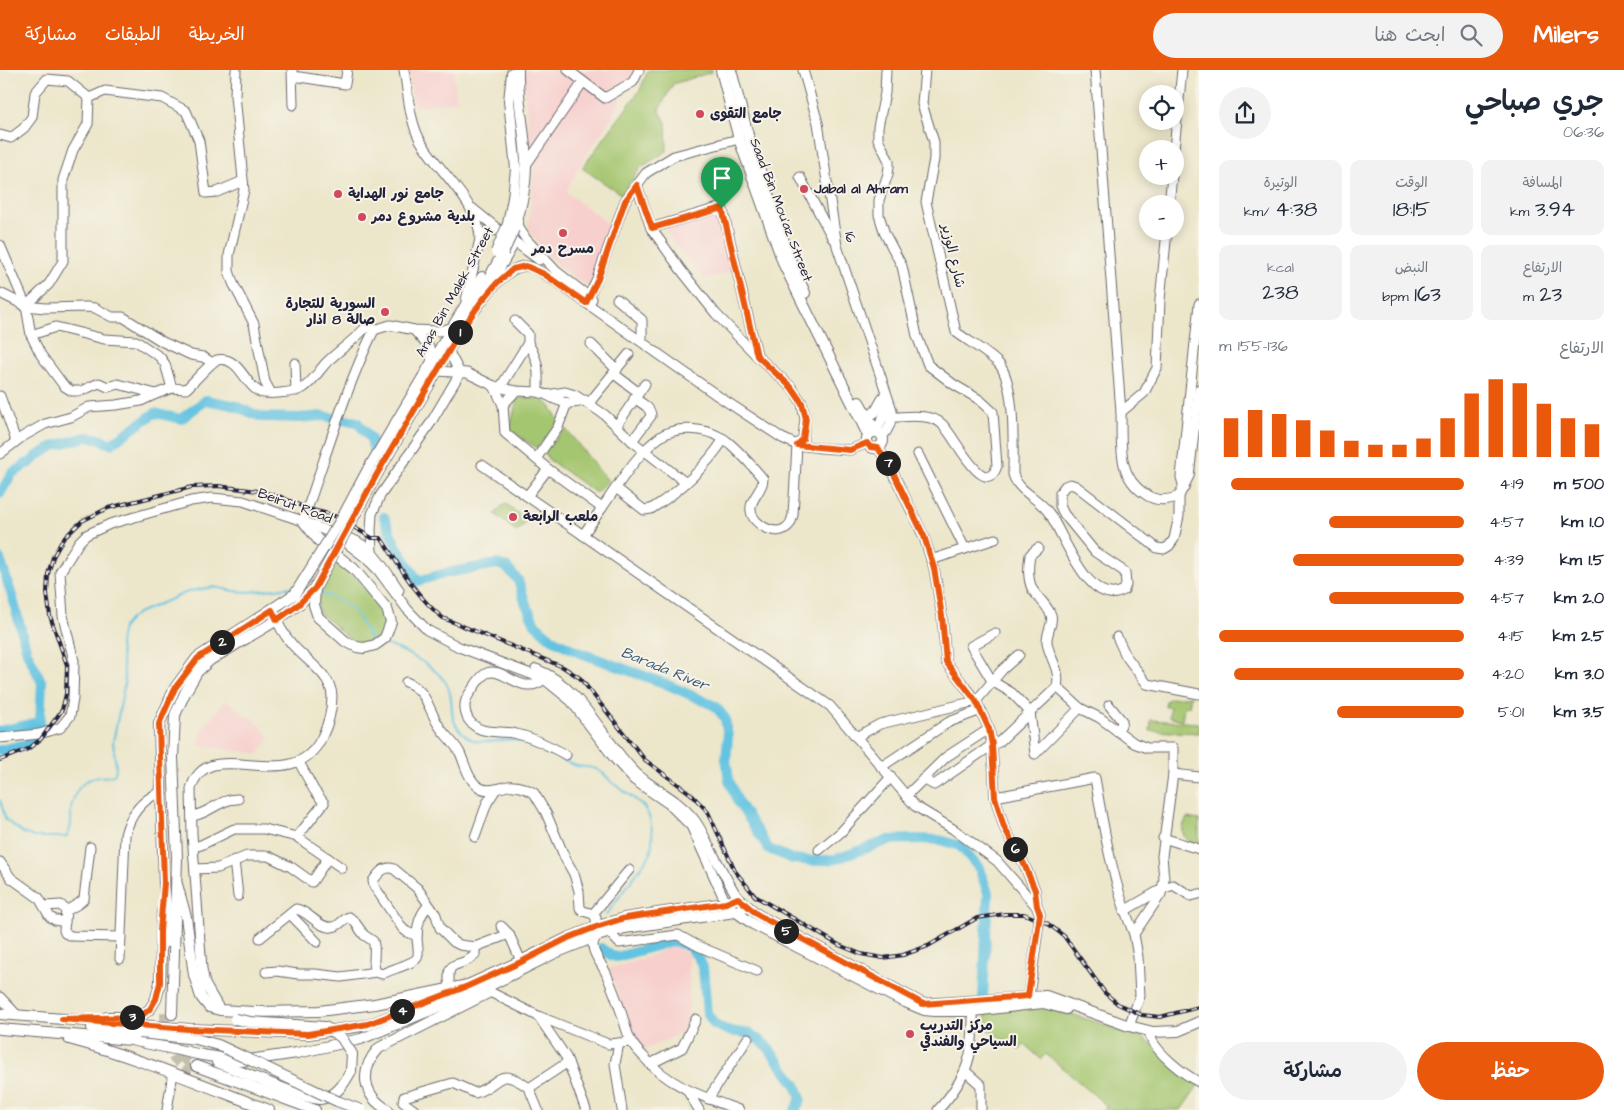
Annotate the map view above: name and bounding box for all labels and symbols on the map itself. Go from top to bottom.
place label: جامع التقوى [710,104,782,124]
marker: جامع التقوى [694,108,706,120]
street label: Saad Bin Mou'az Street [744,135,818,285]
pin [701,157,743,208]
place label: Jabal al Ahram [813,179,909,199]
marker: Jabal al Ahram [798,183,810,195]
place label: جامع نور الهداية [348,184,444,204]
marker: جامع نور الهداية [332,188,344,200]
place label: بلدية مشروع دمر [370,207,475,227]
marker: بلدية مشروع دمر [356,211,368,223]
street label: شارع الوزير [936,221,970,290]
street label: Anas Bin Malek Street [411,223,499,361]
marker: مسرح دمر [557,227,569,239]
street label: 16 [839,230,861,244]
place label: مسرح دمر [530,239,594,259]
place label: السورية للتجارة صالة 8 اذار [286,294,375,330]
marker: السورية للتجارة صالة 8 اذار [379,306,391,318]
pin: 1 [448,320,472,344]
pin: 7 [876,450,900,476]
street label: Beirut Road [255,483,335,529]
place label: ملعب الرابعة [523,507,598,527]
marker: ملعب الرابعة [507,511,519,523]
pin: 2 [210,630,234,654]
water label: Barada River [618,642,713,697]
pin: 6 [1002,836,1028,862]
pin: 5 [774,918,798,944]
pin: 4 [390,998,414,1024]
pin: 3 [120,1004,144,1030]
place label: مركز التدريب السياحي والفندقي [920,1016,1017,1054]
marker: مركز التدريب السياحي والفندقي [904,1028,916,1040]

